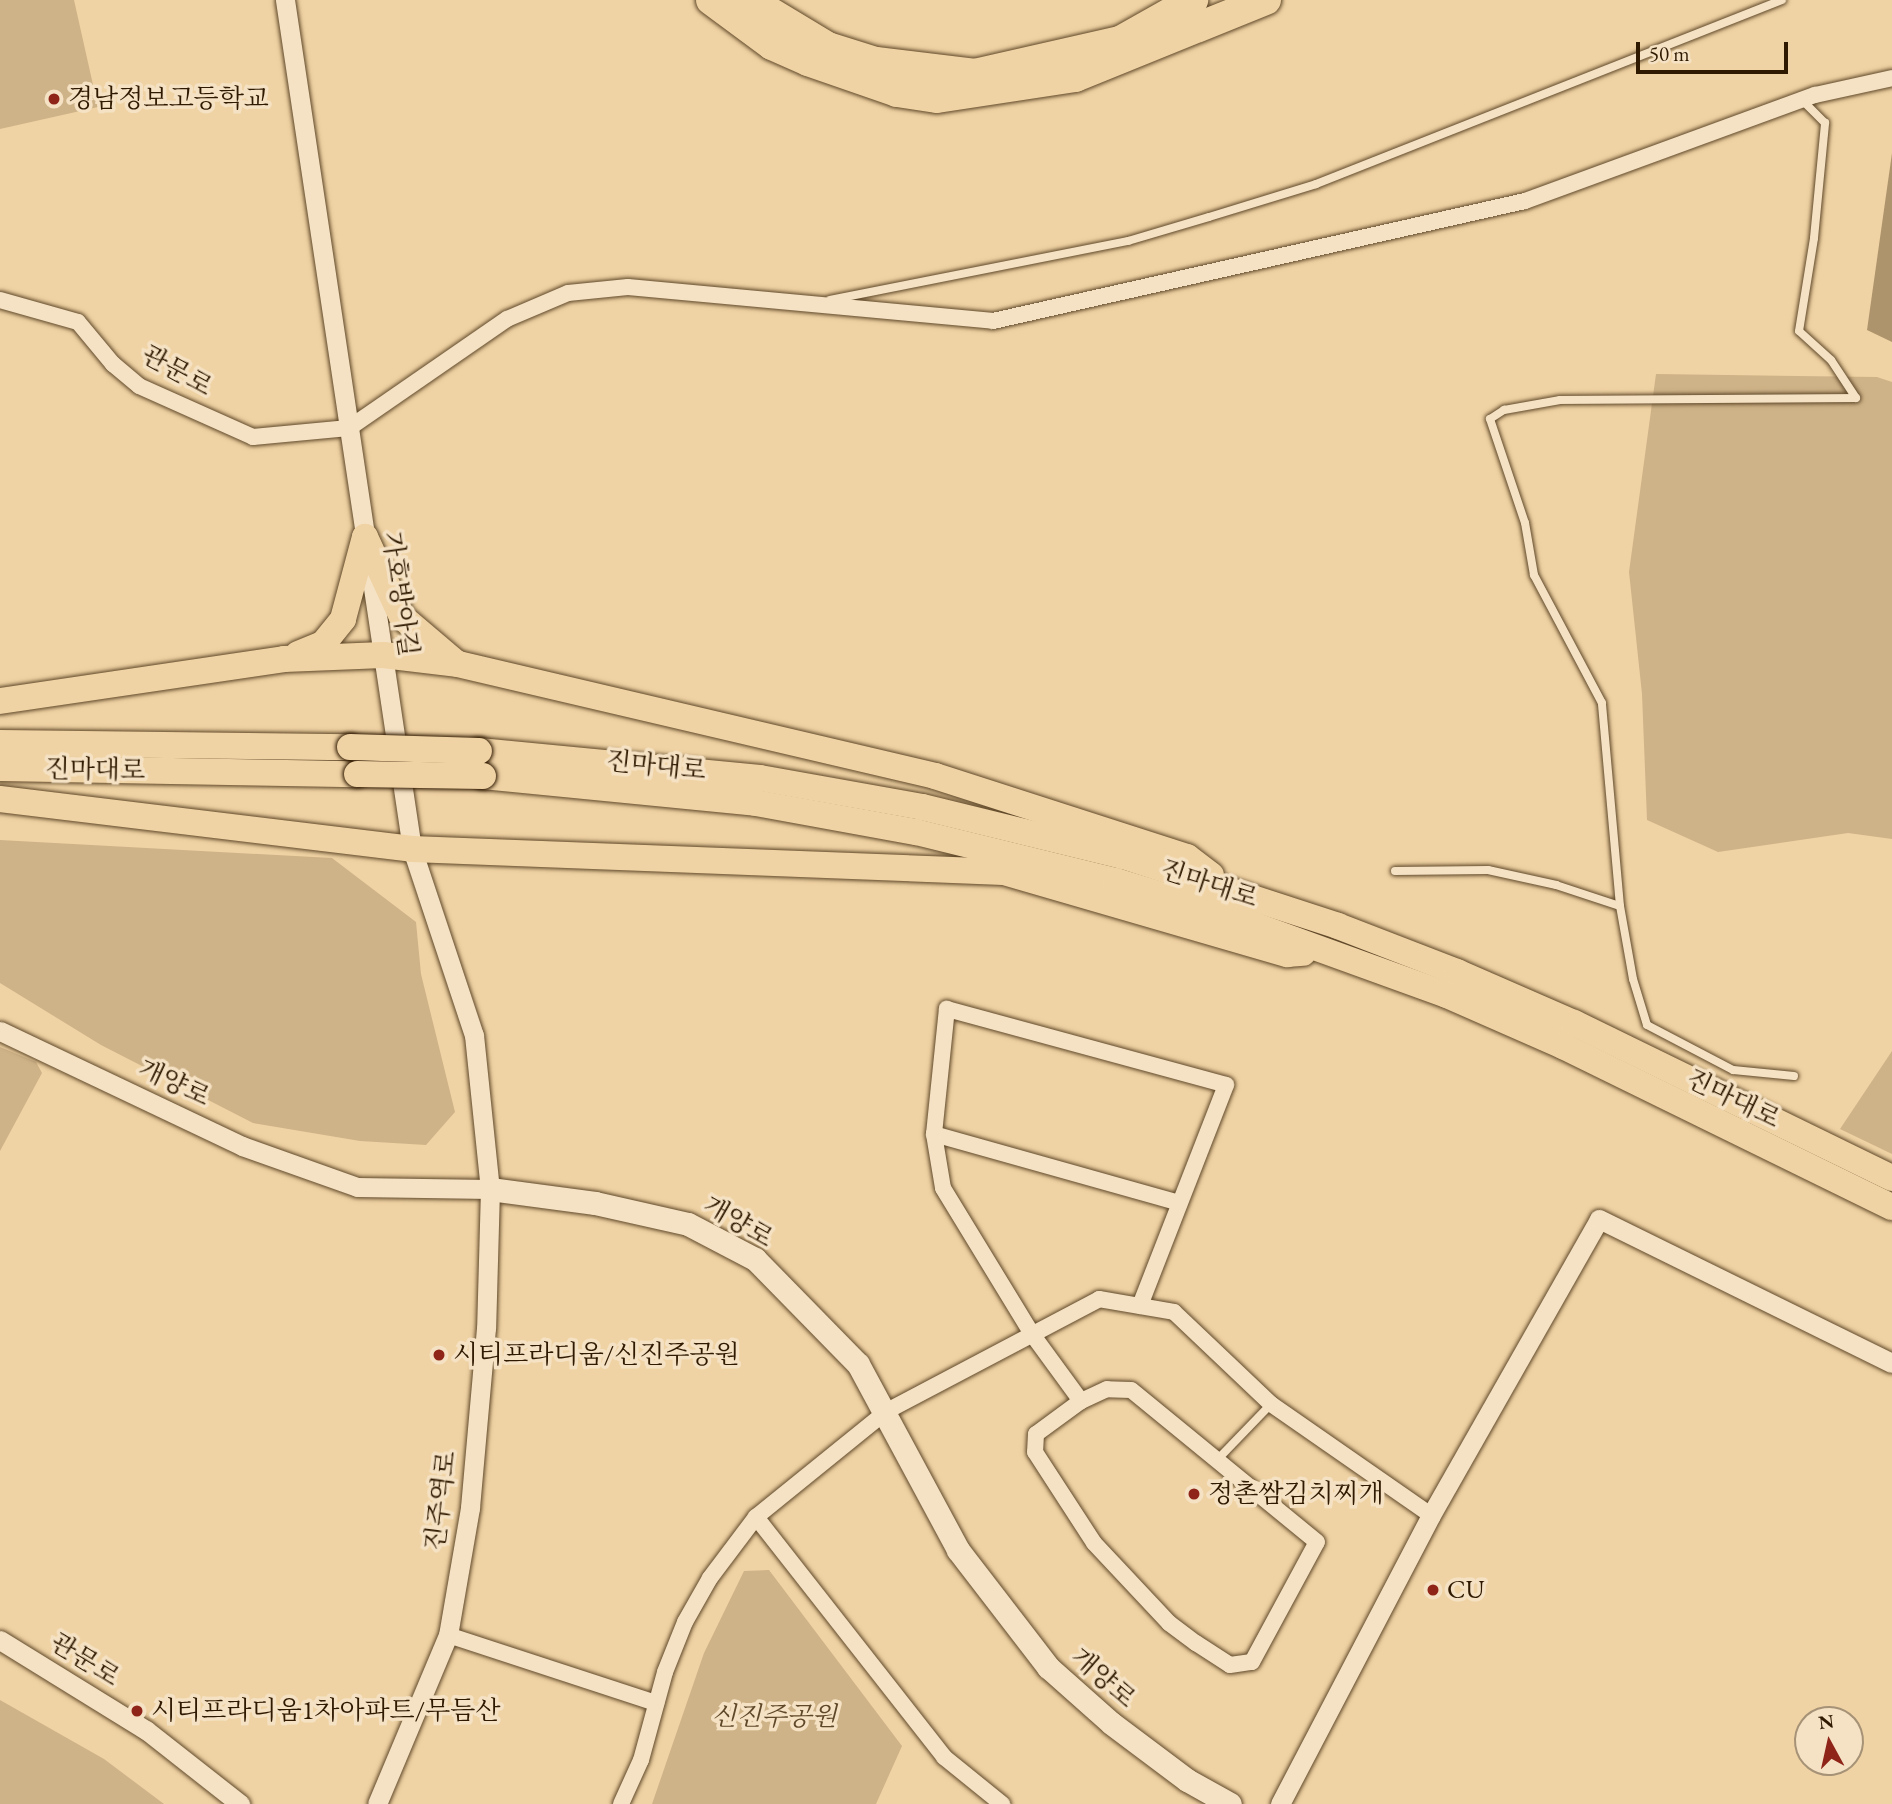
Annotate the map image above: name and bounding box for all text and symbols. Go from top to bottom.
scale bar [1640,28,1792,72]
text: 50 m [1649,40,1690,67]
place label: 경남정보고등학교 [68,83,269,115]
marker: 경남정보고등학교 [46,91,62,107]
street label: 관문로 [136,339,218,403]
street label: 가호방아길 [376,530,424,658]
street label: 진마대로 [604,745,708,787]
street label: 진마대로 [45,754,145,786]
street label: 진마대로 [1156,854,1262,914]
street label: 개양로 [133,1053,215,1113]
street label: 진마대로 [1681,1063,1785,1135]
street label: 개양로 [698,1190,778,1254]
place label: 시티프라디움/신진주공원 [453,1339,740,1371]
marker: 시티프라디움/신진주공원 [431,1347,447,1363]
street label: 진주역로 [419,1449,463,1553]
place label: 정촌쌈김치찌개 [1208,1478,1384,1510]
marker: 정촌쌈김치찌개 [1186,1486,1202,1502]
place label: CU [1447,1574,1485,1606]
marker: CU [1425,1582,1441,1598]
street label: 관문로 [45,1627,125,1693]
street label: 개양로 [1064,1642,1142,1714]
place label: 시티프라디움1차아파트/무듬산 [151,1695,500,1727]
park label: 신진주공원 [711,1701,837,1733]
marker: 시티프라디움1차아파트/무듬산 [129,1703,145,1719]
north arrow [1794,1706,1864,1776]
text: N [1817,1708,1836,1735]

